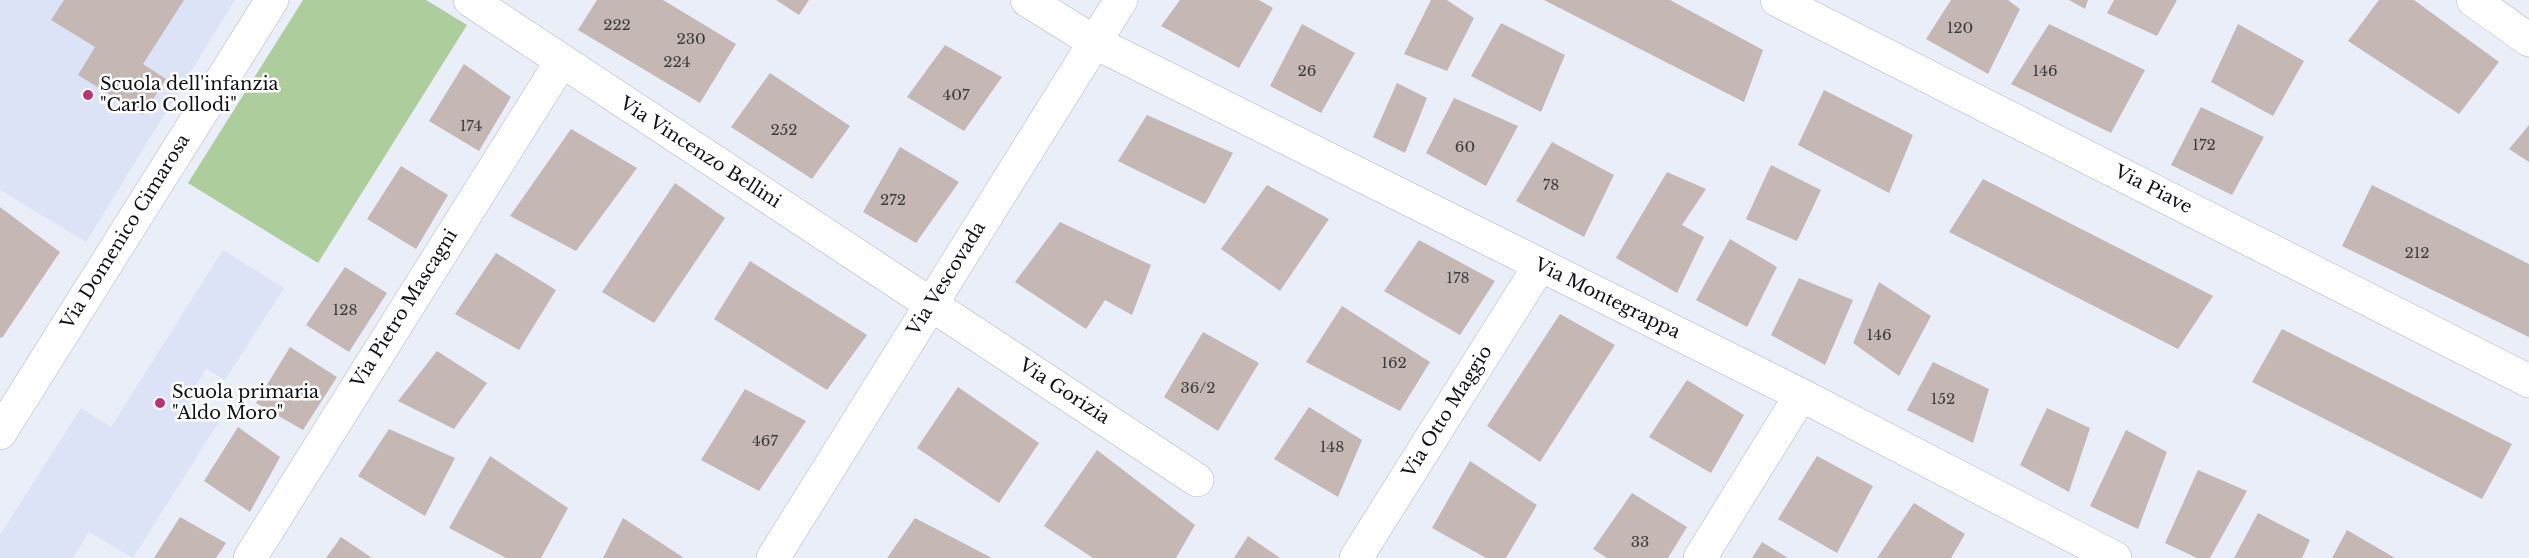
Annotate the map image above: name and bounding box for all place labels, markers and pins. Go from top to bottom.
place label: Scuola dell'infanzia "Carlo Collodi" [100,74,279,116]
marker: Scuola dell'infanzia "Carlo Collodi" [81,88,95,102]
place label: Scuola primaria "Aldo Moro" [172,382,319,424]
marker: Scuola primaria "Aldo Moro" [153,396,167,410]

